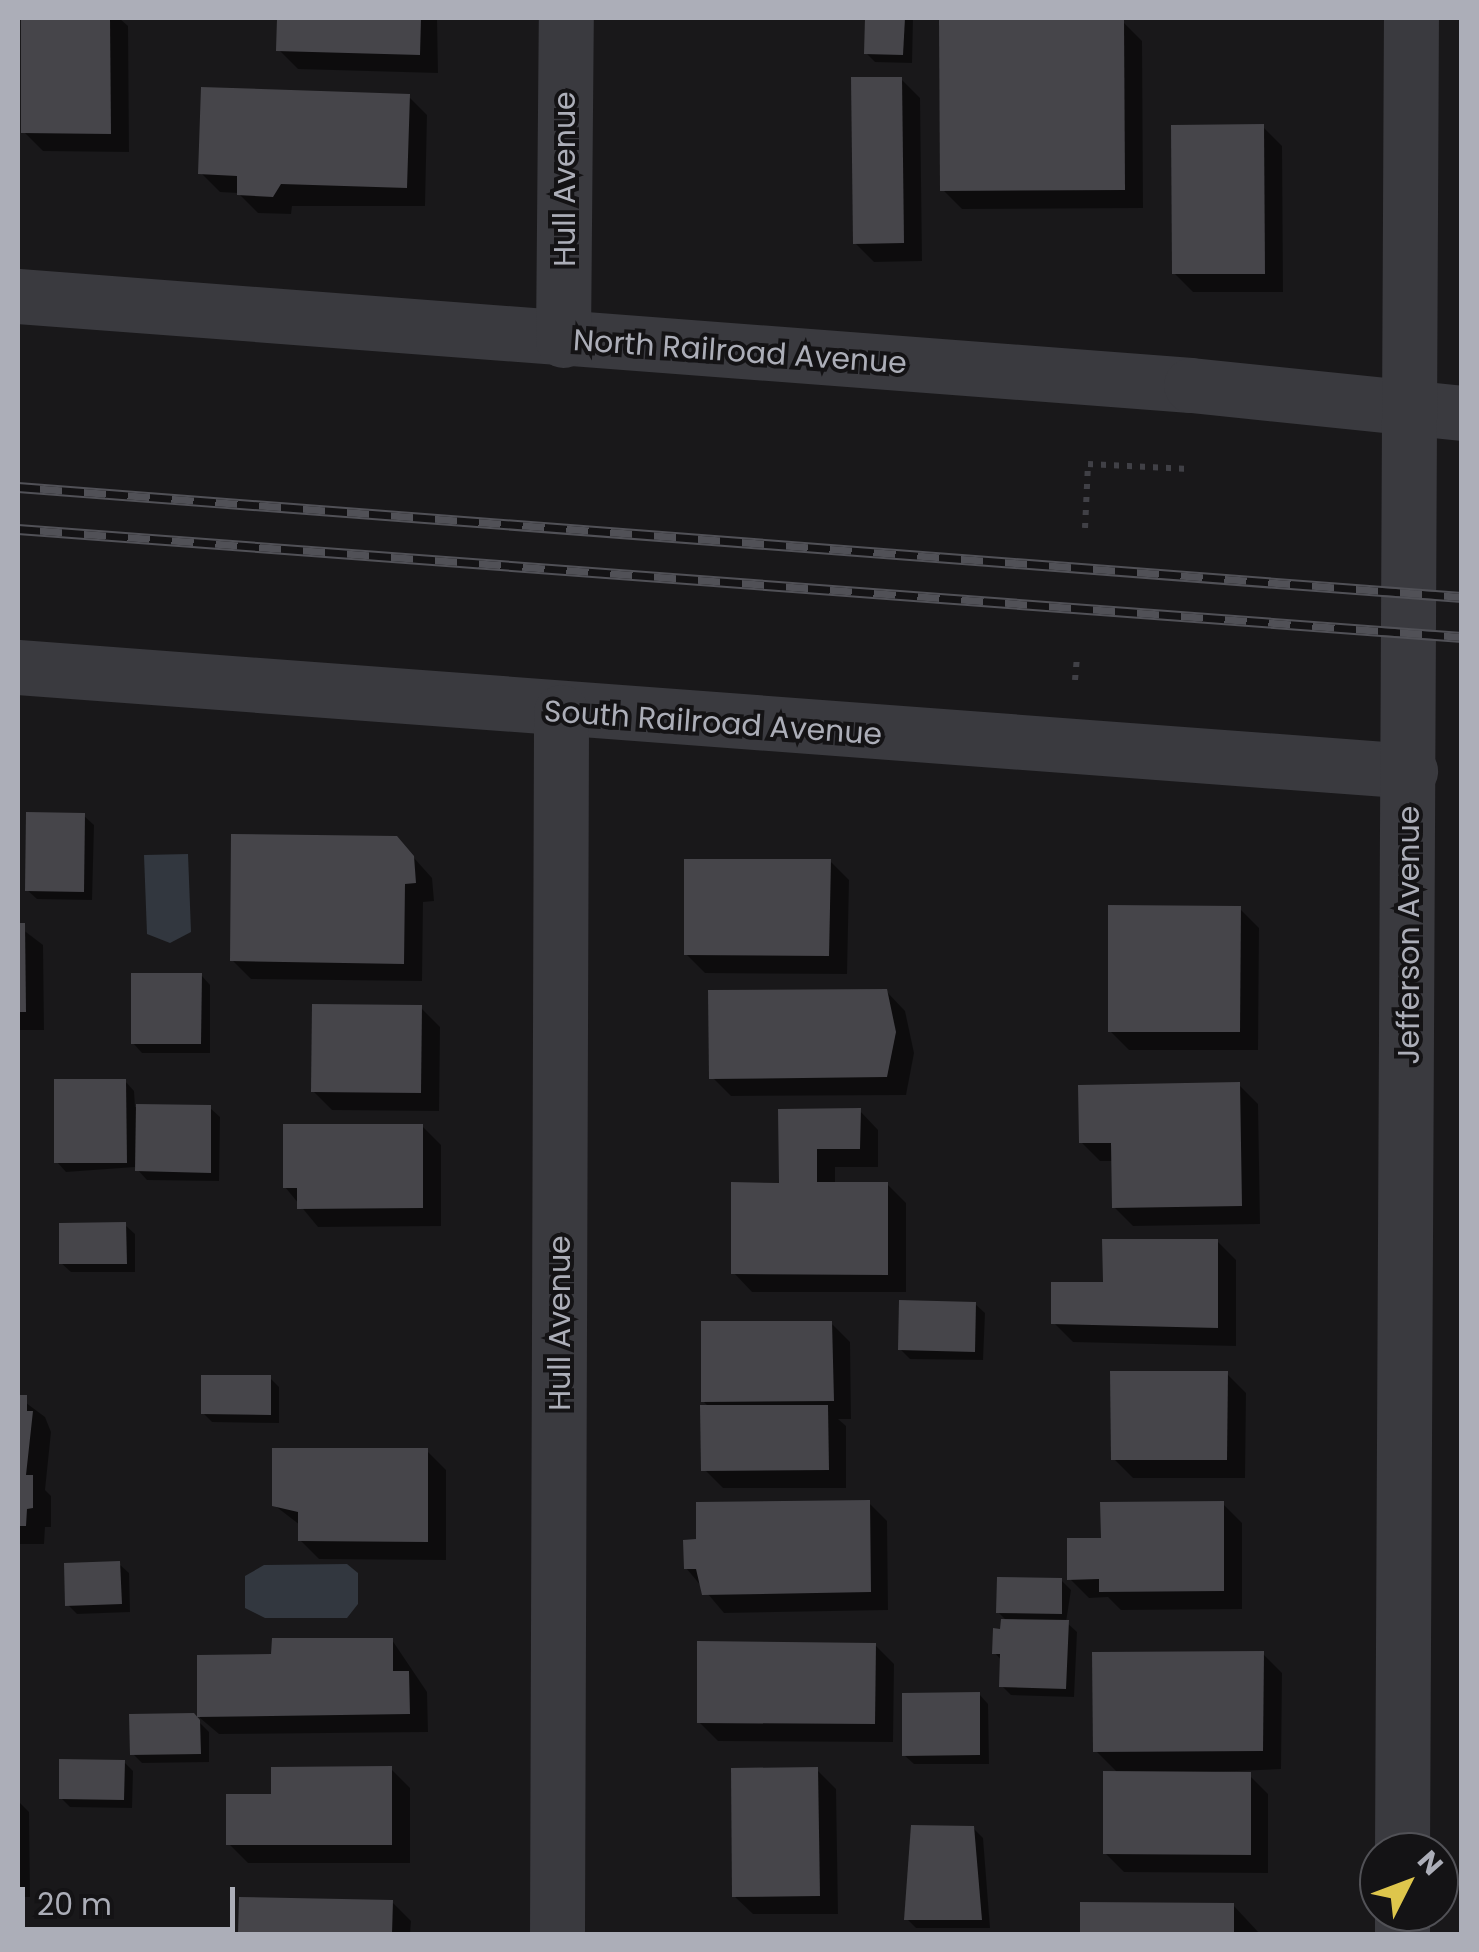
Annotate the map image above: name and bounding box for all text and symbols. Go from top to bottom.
street label: Hull Avenue [547,91,583,267]
street label: North Railroad Avenue [572,322,908,382]
street label: South Railroad Avenue [543,693,883,753]
street label: Jefferson Avenue [1391,806,1427,1064]
street label: Hull Avenue [542,1235,578,1411]
north arrow [1359,1832,1459,1932]
text: N [1409,1842,1452,1884]
scale bar [25,1867,240,1929]
text: 20 m [37,1883,112,1926]

